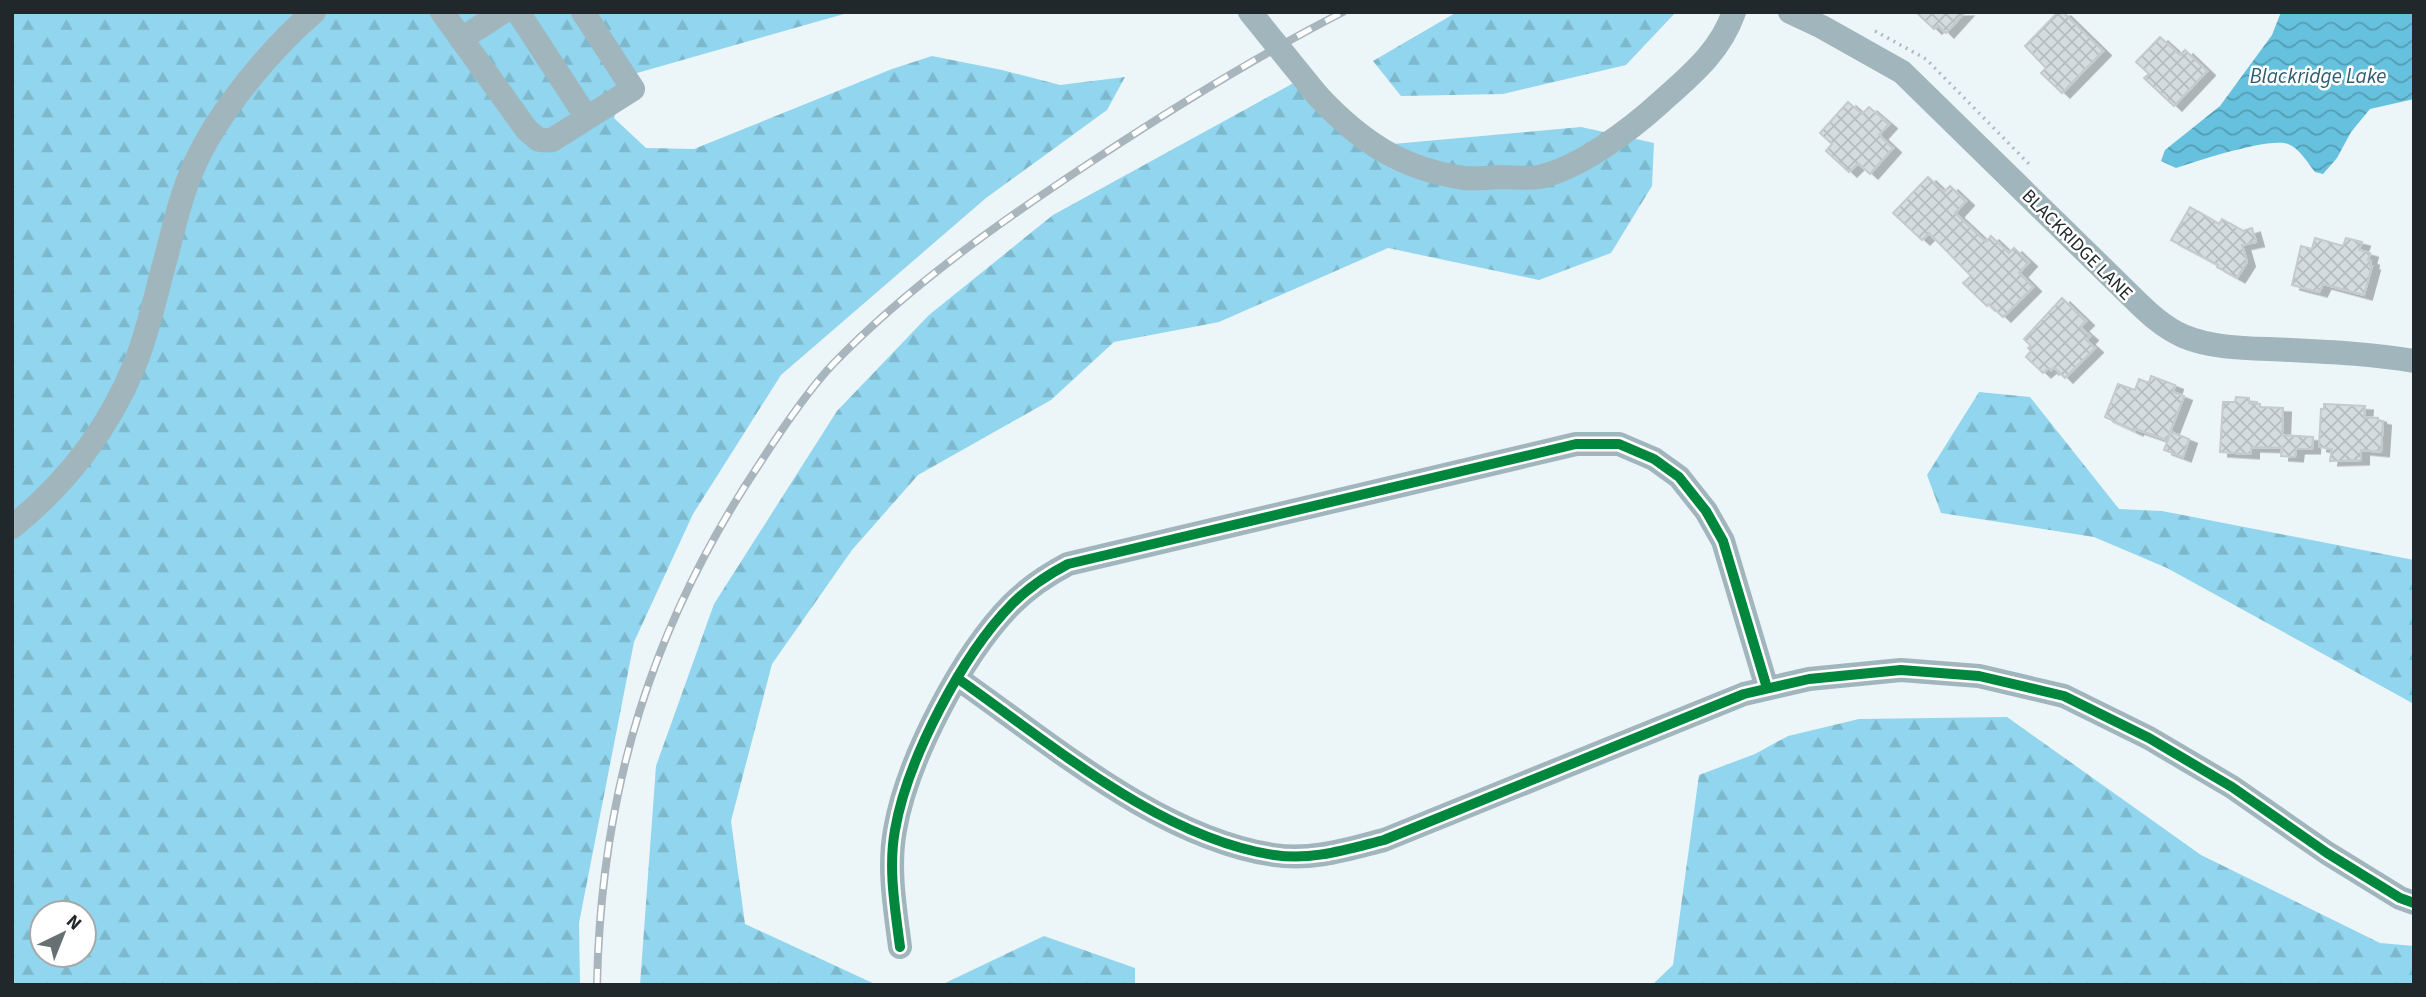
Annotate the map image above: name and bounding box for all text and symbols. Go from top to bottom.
water label: Blackridge Lake [2250,61,2386,91]
street label: BLACKRIDGE LANE [2015,183,2139,307]
north arrow [28,899,98,969]
text: N [60,908,87,937]

